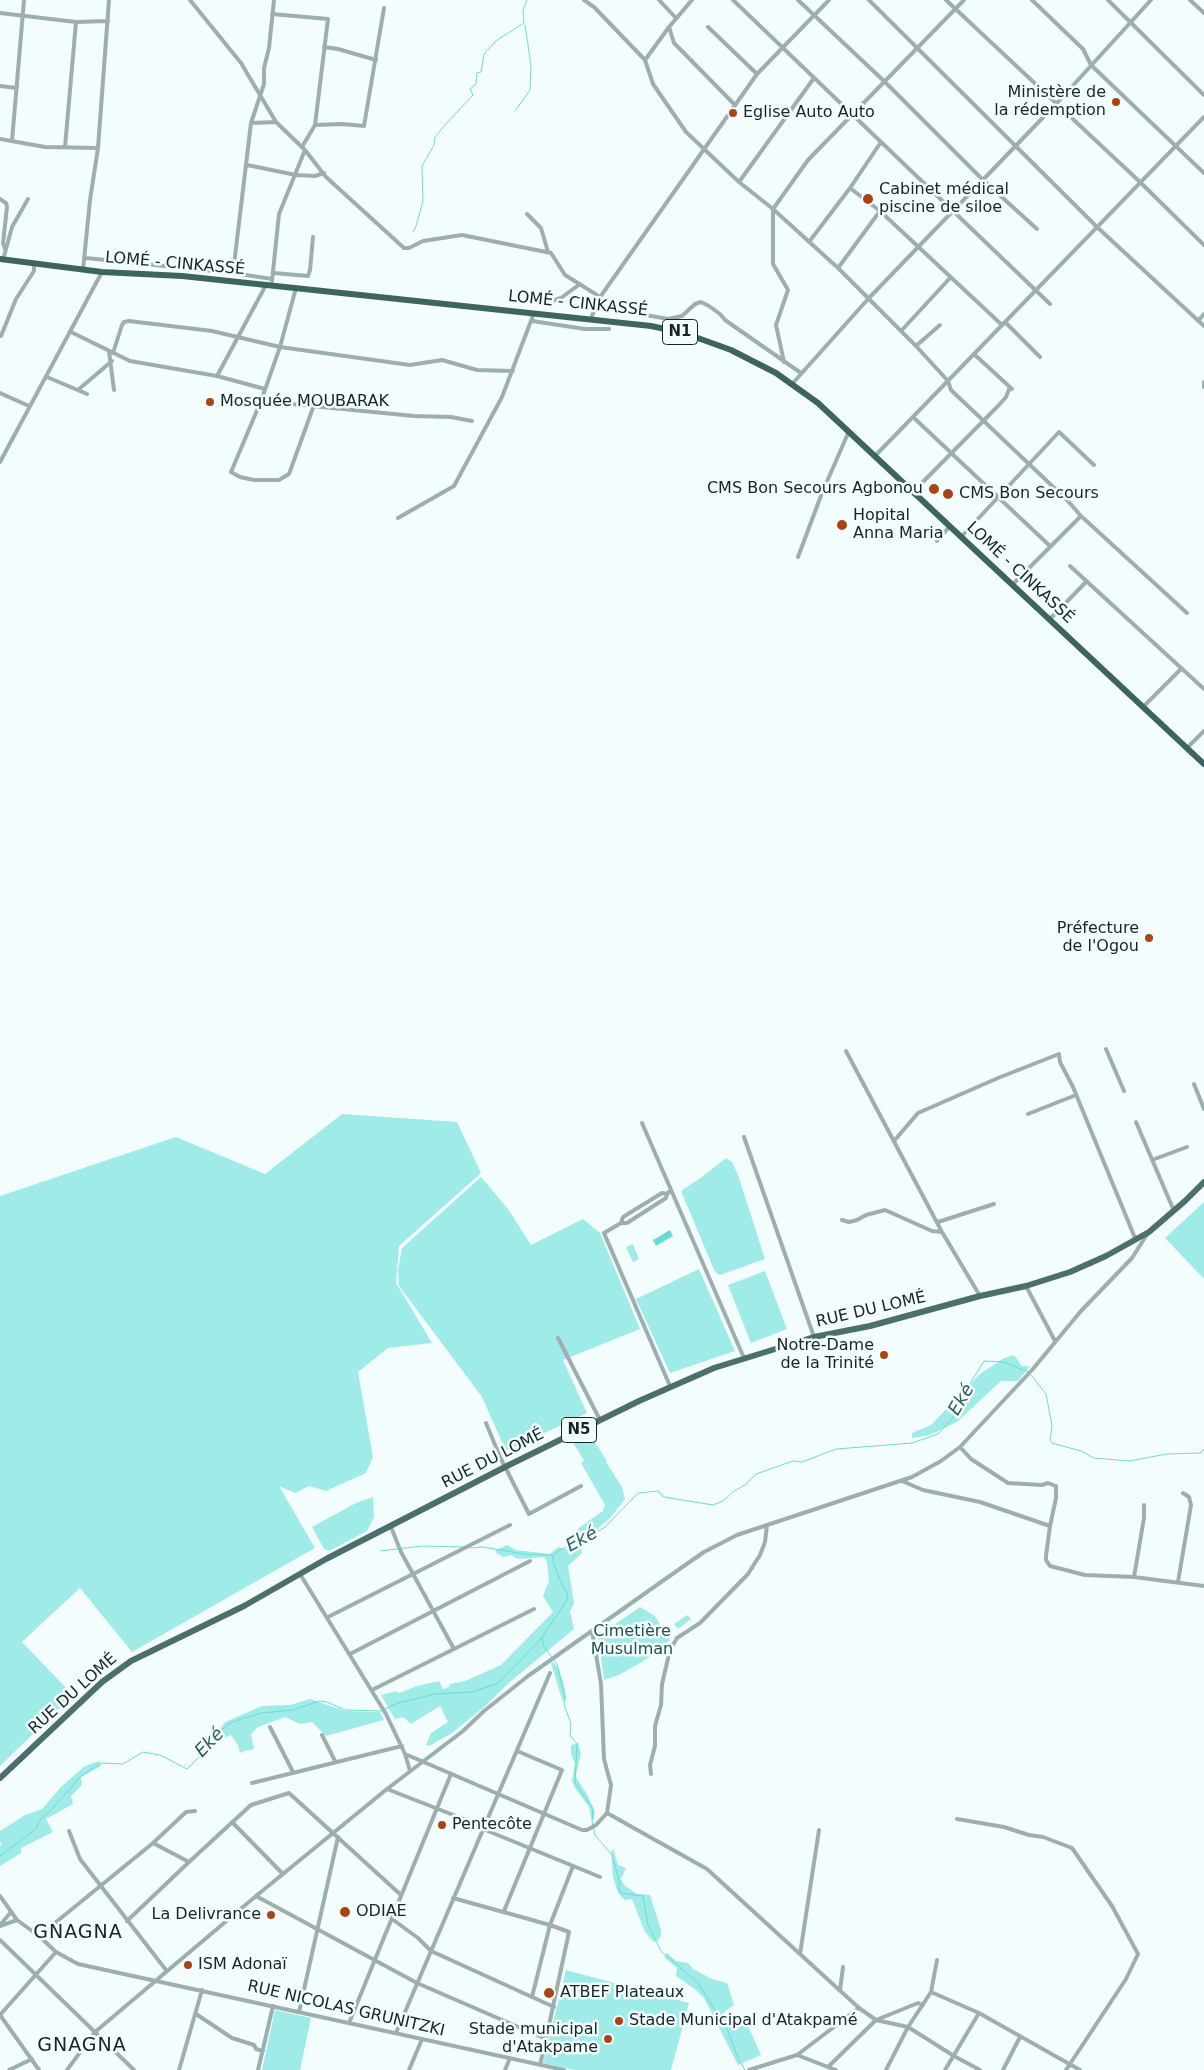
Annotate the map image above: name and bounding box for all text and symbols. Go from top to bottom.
place label: Ministère de la rédemption [994,83,1106,121]
marker: Ministère de la rédemption [1110,96,1122,108]
place label: Eglise Auto Auto [743,103,875,123]
marker: Eglise Auto Auto [727,107,739,119]
place label: Cabinet médical piscine de siloe [879,180,1009,218]
marker: Cabinet médical piscine de siloe [861,192,875,206]
street label: LOMÉ - CINKASSÉ [104,248,246,280]
street label: LOMÉ - CINKASSÉ [507,287,649,321]
road number: N1 [662,320,698,344]
place label: Mosquée MOUBARAK [220,392,389,412]
marker: Mosquée MOUBARAK [204,396,216,408]
place label: CMS Bon Secours Agbonou [707,479,923,499]
marker: CMS Bon Secours Agbonou [927,482,941,496]
place label: CMS Bon Secours [959,484,1099,504]
marker: CMS Bon Secours [941,487,955,501]
place label: Hopital Anna Maria [853,506,944,544]
marker: Hopital Anna Maria [835,518,849,532]
street label: LOMÉ - CINKASSÉ [962,518,1078,628]
place label: Préfecture de l'Ogou [1057,919,1139,957]
marker: Préfecture de l'Ogou [1143,932,1155,944]
street label: RUE DU LOMÉ [814,1288,928,1332]
place label: Notre-Dame de la Trinité [777,1336,874,1374]
marker: Notre-Dame de la Trinité [878,1349,890,1361]
water label: Eké [944,1380,980,1420]
road number: N5 [562,1418,596,1442]
street label: RUE DU LOMÉ [439,1425,547,1493]
water label: Eké [562,1523,602,1557]
park label: Cimetière Musulman [591,1622,673,1660]
street label: RUE DU LOMÉ [25,1649,121,1739]
water label: Eké [191,1724,229,1762]
place label: Pentecôte [452,1815,532,1835]
marker: Pentecôte [436,1819,448,1831]
place label: ODIAE [356,1902,407,1922]
place label: La Delivrance [152,1905,261,1925]
marker: ODIAE [338,1905,352,1919]
marker: La Delivrance [265,1909,277,1921]
district label: GNAGNA [32,1922,124,1944]
place label: ISM Adonaï [198,1955,287,1975]
marker: ISM Adonaï [182,1959,194,1971]
street label: RUE NICOLAS GRUNITZKI [246,1977,446,2041]
place label: ATBEF Plateaux [560,1983,684,2003]
marker: ATBEF Plateaux [542,1986,556,2000]
place label: Stade Municipal d'Atakpamé [629,2011,858,2031]
marker: Stade Municipal d'Atakpamé [613,2015,625,2027]
place label: Stade municipal d'Atakpame [469,2020,598,2058]
marker: Stade municipal d'Atakpame [602,2033,614,2045]
district label: GNAGNA [36,2035,128,2057]

